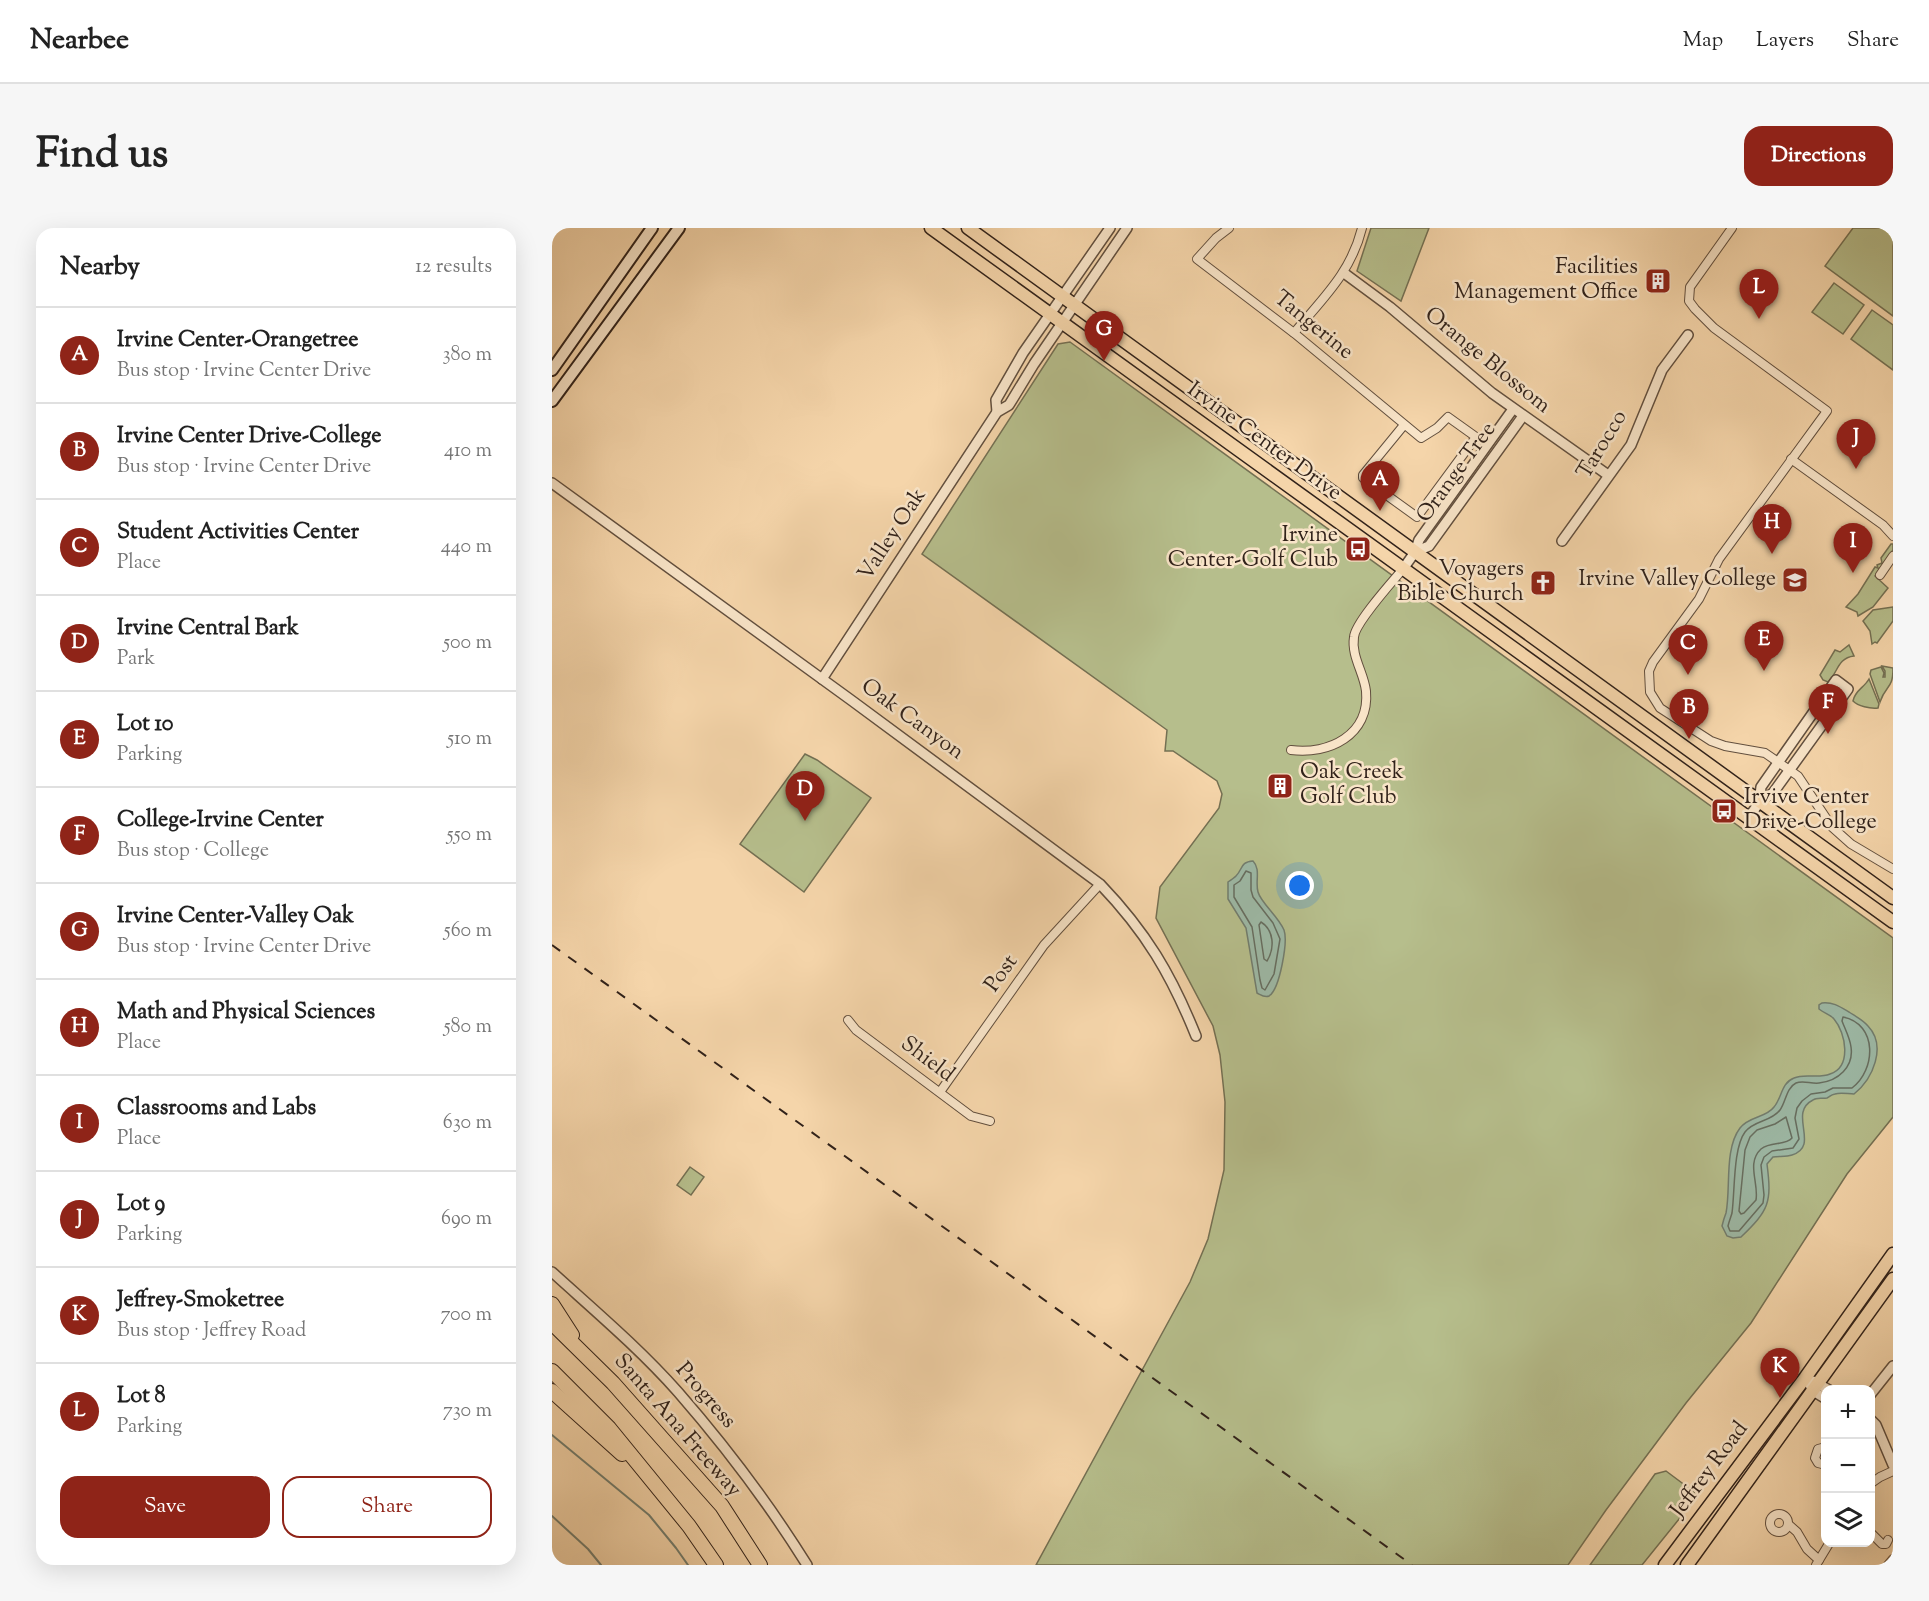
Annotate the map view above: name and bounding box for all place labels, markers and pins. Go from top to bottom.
place label: Facilities Management Office [1454,252,1638,309]
building icon: Facilities Management Office [1643,266,1673,296]
pin: L [1740,270,1778,319]
pin: G [1084,312,1124,361]
pin: J [1836,420,1876,469]
pin: A [1360,462,1400,511]
pin: H [1752,504,1792,554]
place label: Irvine Center-Golf Club [1168,520,1338,577]
pin: I [1834,524,1872,573]
bus stop icon: Irvine Center-Golf Club [1343,534,1373,564]
place label: Voyagers Bible Church [1397,554,1524,611]
place label: Irvine Valley College [1579,564,1776,596]
school or university icon: Irvine Valley College [1780,565,1810,595]
church icon: Voyagers Bible Church [1528,568,1558,598]
pin: E [1744,622,1784,671]
pin: C [1668,626,1708,675]
pin: F [1808,684,1848,734]
pin: B [1670,690,1708,739]
place label: Oak Creek Golf Club [1300,757,1404,814]
building icon: Oak Creek Golf Club [1265,771,1295,801]
pin: D [786,772,824,821]
place label: Irvive Center Drive-College [1744,782,1877,839]
bus stop icon: Irvive Center Drive-College [1709,796,1739,826]
pin: K [1760,1348,1800,1398]

